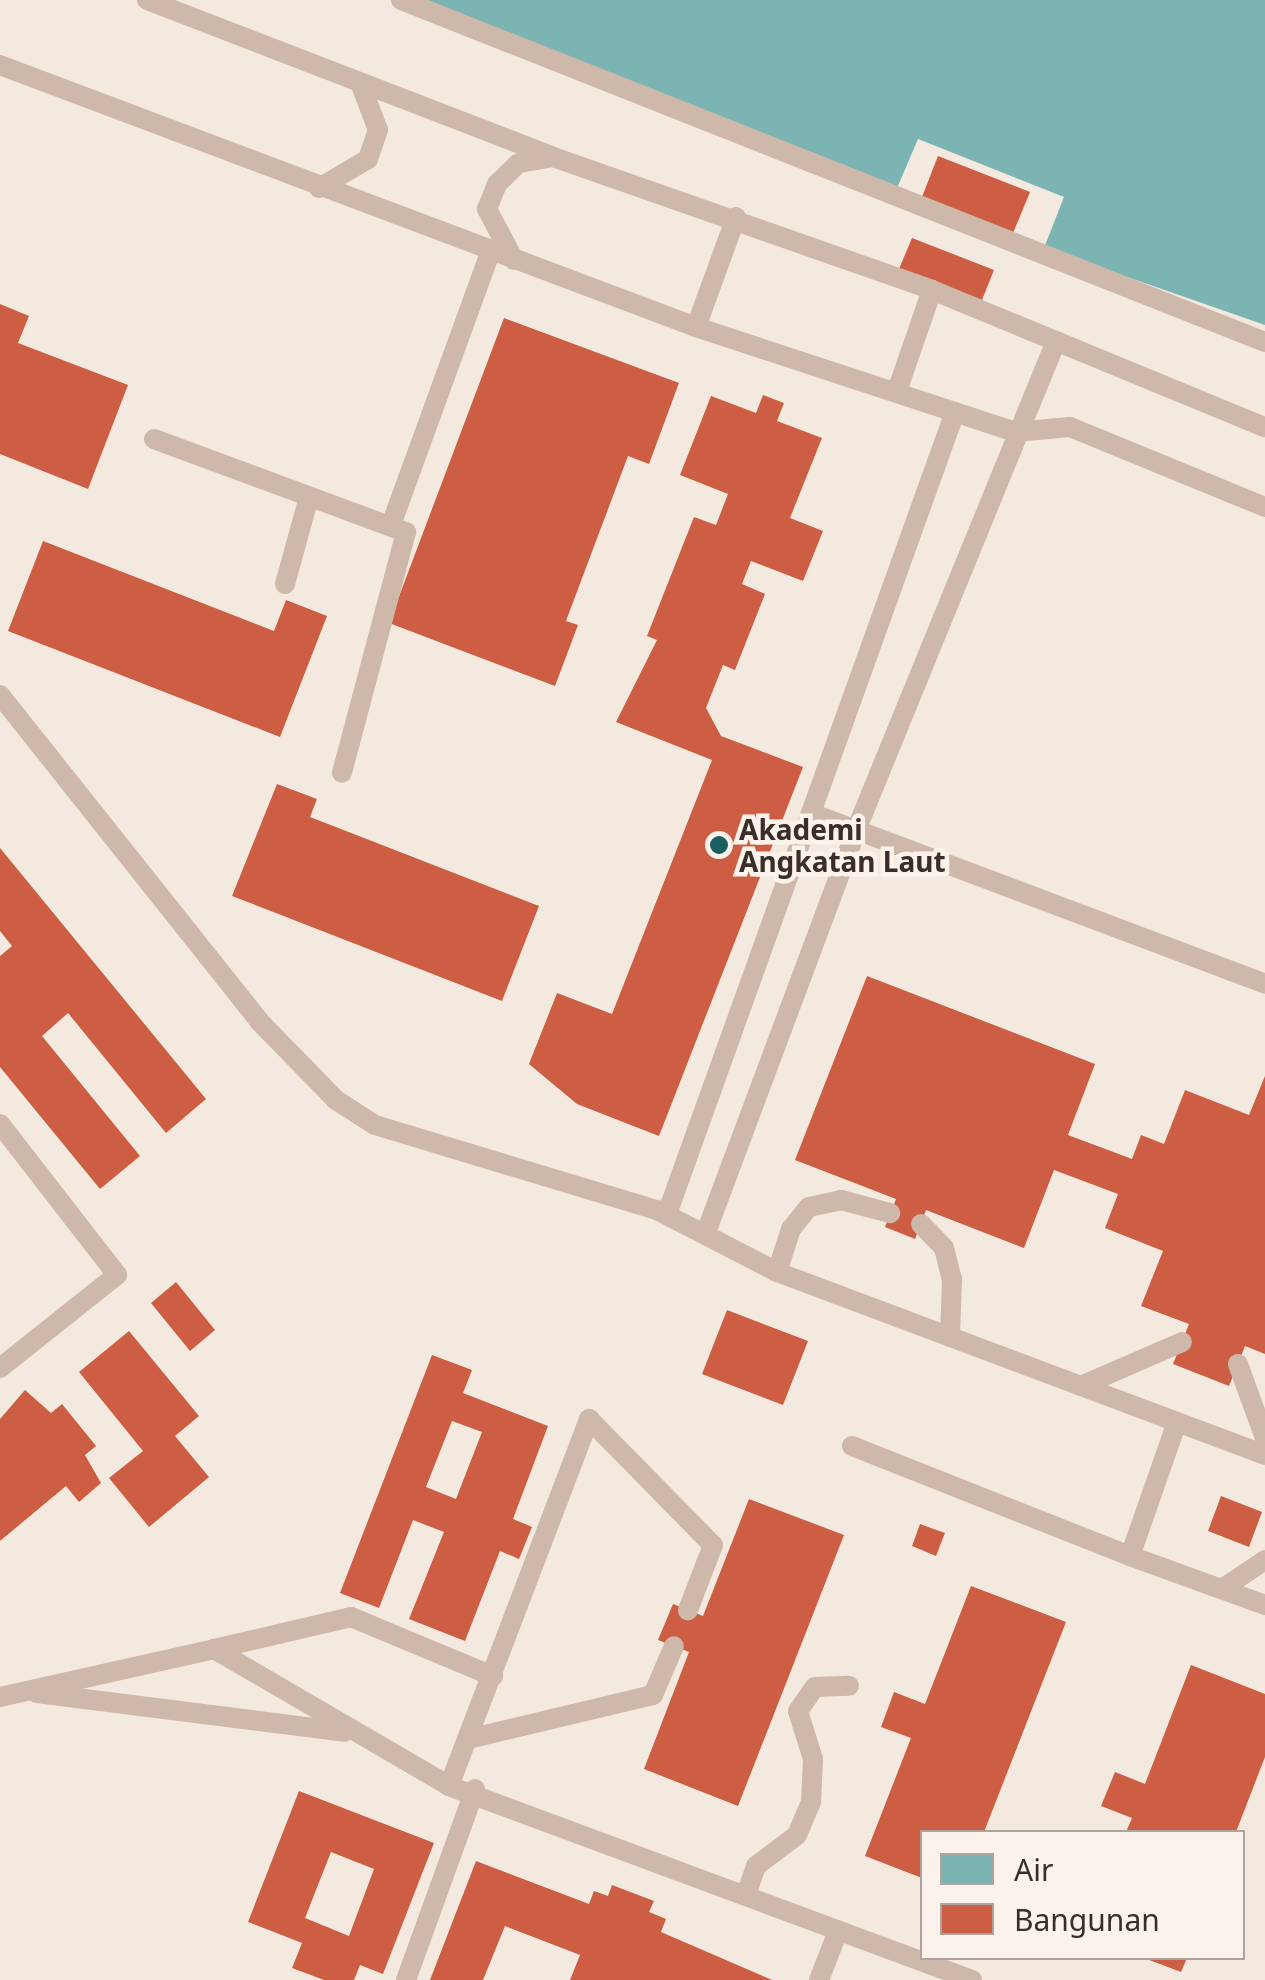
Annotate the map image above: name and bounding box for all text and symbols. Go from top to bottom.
place label: Akademi Angkatan Laut [739,812,946,878]
marker: Akademi Angkatan Laut [708,834,730,856]
legend [920,1830,1245,1960]
text: Air [1014,1849,1053,1890]
text: Bangunan [1014,1899,1160,1940]

